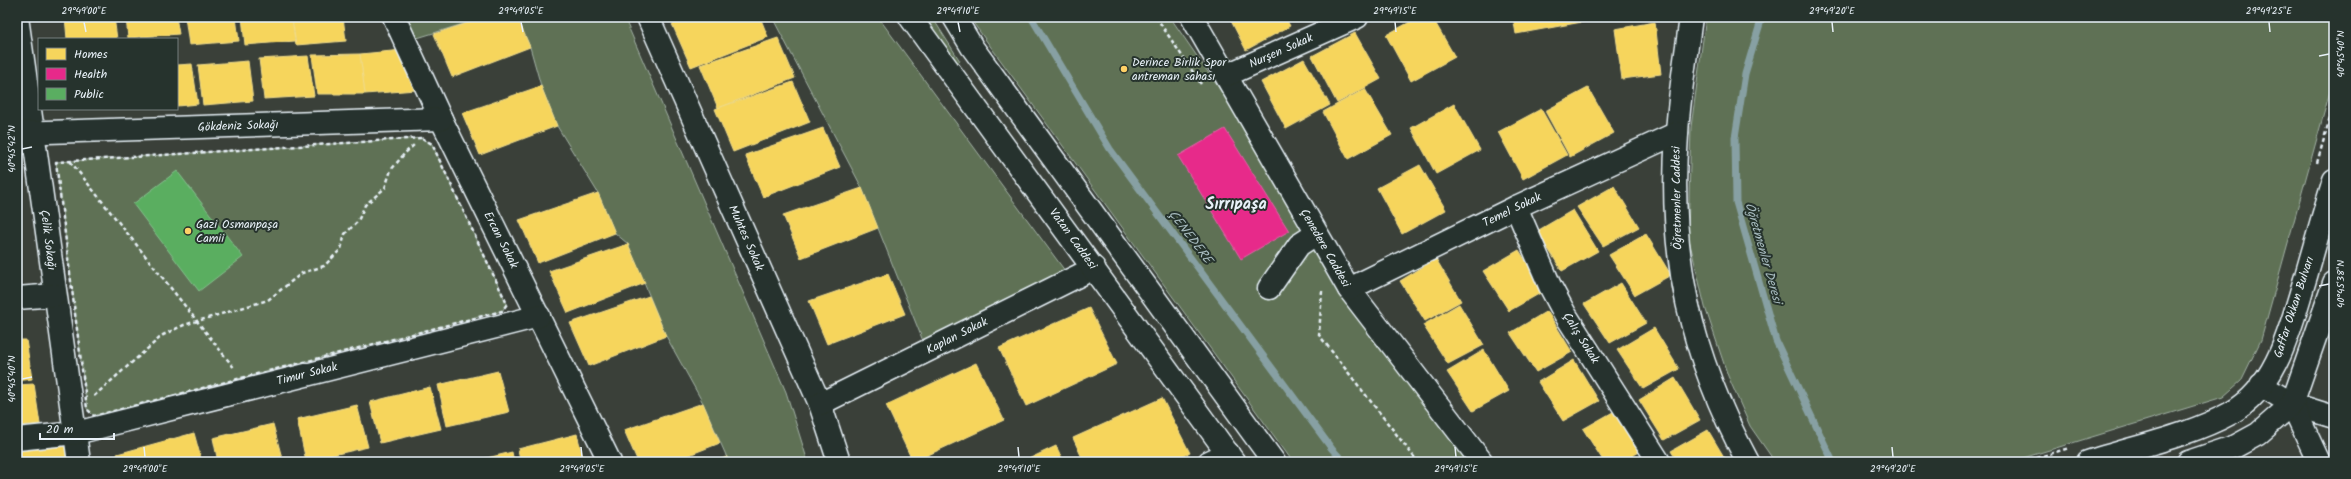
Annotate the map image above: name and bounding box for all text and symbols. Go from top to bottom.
text: 29°49'00"E [61,3,108,19]
text: 29°49'05"E [498,3,545,19]
text: 29°49'10"E [936,3,981,19]
text: 29°49'15"E [1373,3,1418,19]
text: 29°49'20"E [1809,3,1856,19]
text: 29°49'25"E [2246,3,2293,19]
street label: Nurşen Sokak [1246,28,1316,74]
text: 40°45'40"N [2333,30,2349,77]
legend [38,38,178,110]
text: Homes [74,45,108,64]
place label: Derince Birlik Spor antreman sahası [1132,53,1227,86]
marker: Derince Birlik Spor antreman sahası [1119,64,1129,74]
text: Health [74,65,107,84]
text: Public [74,85,104,104]
street label: Gökdeniz Sokağı [197,115,279,137]
text: 40°45'42"N [4,125,20,173]
street label: Öğretmenler Caddesi [1667,145,1687,250]
street label: Temel Sokak [1479,187,1545,232]
district label: Sırrıpaşa [1205,192,1267,217]
water label: Öğretmenler Deresi [1739,200,1788,309]
street label: Muhtes Sokak [723,202,769,274]
street label: Vatan Caddesi [1044,204,1102,274]
street label: Çenedere Caddesi [1295,205,1356,292]
water label: ÇENEDERE [1163,206,1219,271]
street label: Ercan Sokak [478,208,524,272]
street label: Çelik Sokağı [35,209,61,271]
place label: Gazi Osmanpaşa Camii [196,215,278,248]
marker: Gazi Osmanpaşa Camii [183,226,193,236]
street label: Gaffar Okkan Bulvarı [2269,254,2319,360]
text: 40°45'38"N [2333,260,2349,308]
street label: Çalış Sokak [1558,309,1604,368]
street label: Kaplan Sokak [923,312,991,360]
text: 40°45'40"N [4,355,20,402]
street label: Timur Sokak [275,357,340,391]
scale bar [40,415,114,441]
text: 20 m [46,420,74,439]
text: 29°49'00"E [122,461,169,477]
text: 29°49'05"E [559,461,606,477]
text: 29°49'10"E [997,461,1042,477]
text: 29°49'15"E [1434,461,1479,477]
text: 29°49'20"E [1870,461,1917,477]

